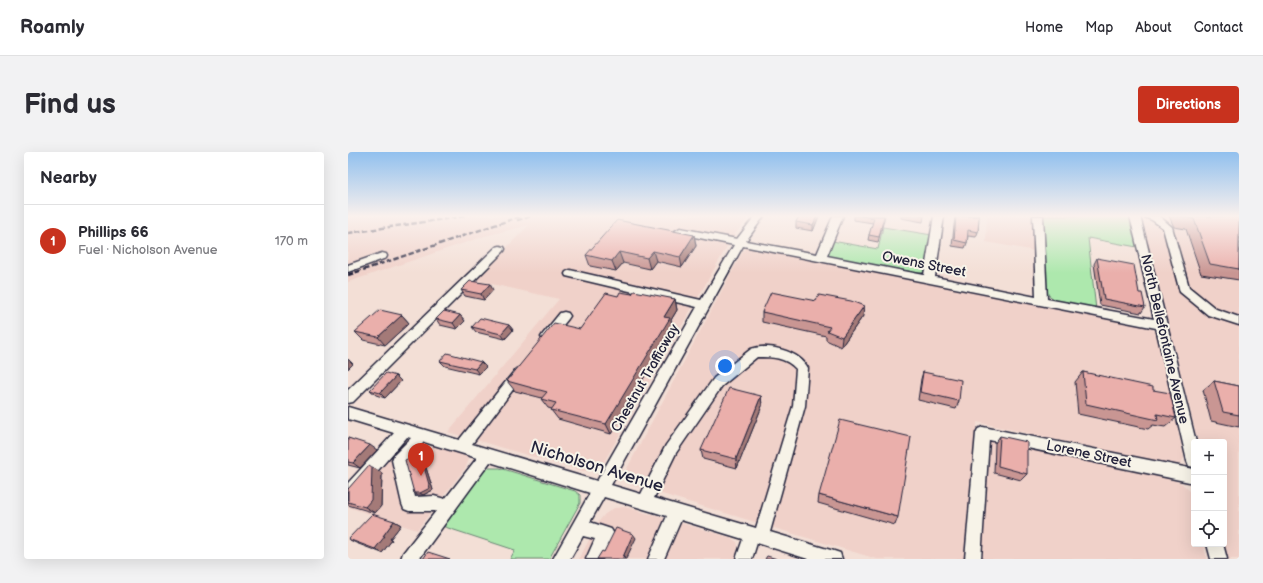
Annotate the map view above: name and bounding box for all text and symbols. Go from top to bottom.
text: Roamly [20,16,84,39]
text: Home [1025,19,1063,36]
text: Map [1085,19,1113,36]
text: About [1135,19,1172,36]
text: Contact [1194,19,1243,36]
button: Directions [1138,86,1239,123]
text: Find us [24,88,116,121]
text: Nearby [40,168,97,188]
text: Phillips 66 [78,223,149,242]
text: 1 [50,233,56,249]
text: 170 m [275,233,308,249]
text: Fuel · Nicholson Avenue [78,242,217,258]
street label: Owens Street [881,248,968,281]
street label: North Bellefontaine Avenue [1137,253,1193,425]
street label: Chestnut Trafficway [607,320,683,435]
your location [715,356,735,376]
street label: Nicholson Avenue [528,437,666,497]
street label: Lorene Street [1045,437,1134,471]
map controls [1191,439,1227,547]
button: + [1191,439,1227,475]
pin: 1 [408,443,434,476]
button: − [1191,475,1227,511]
button: locate [1191,511,1227,547]

